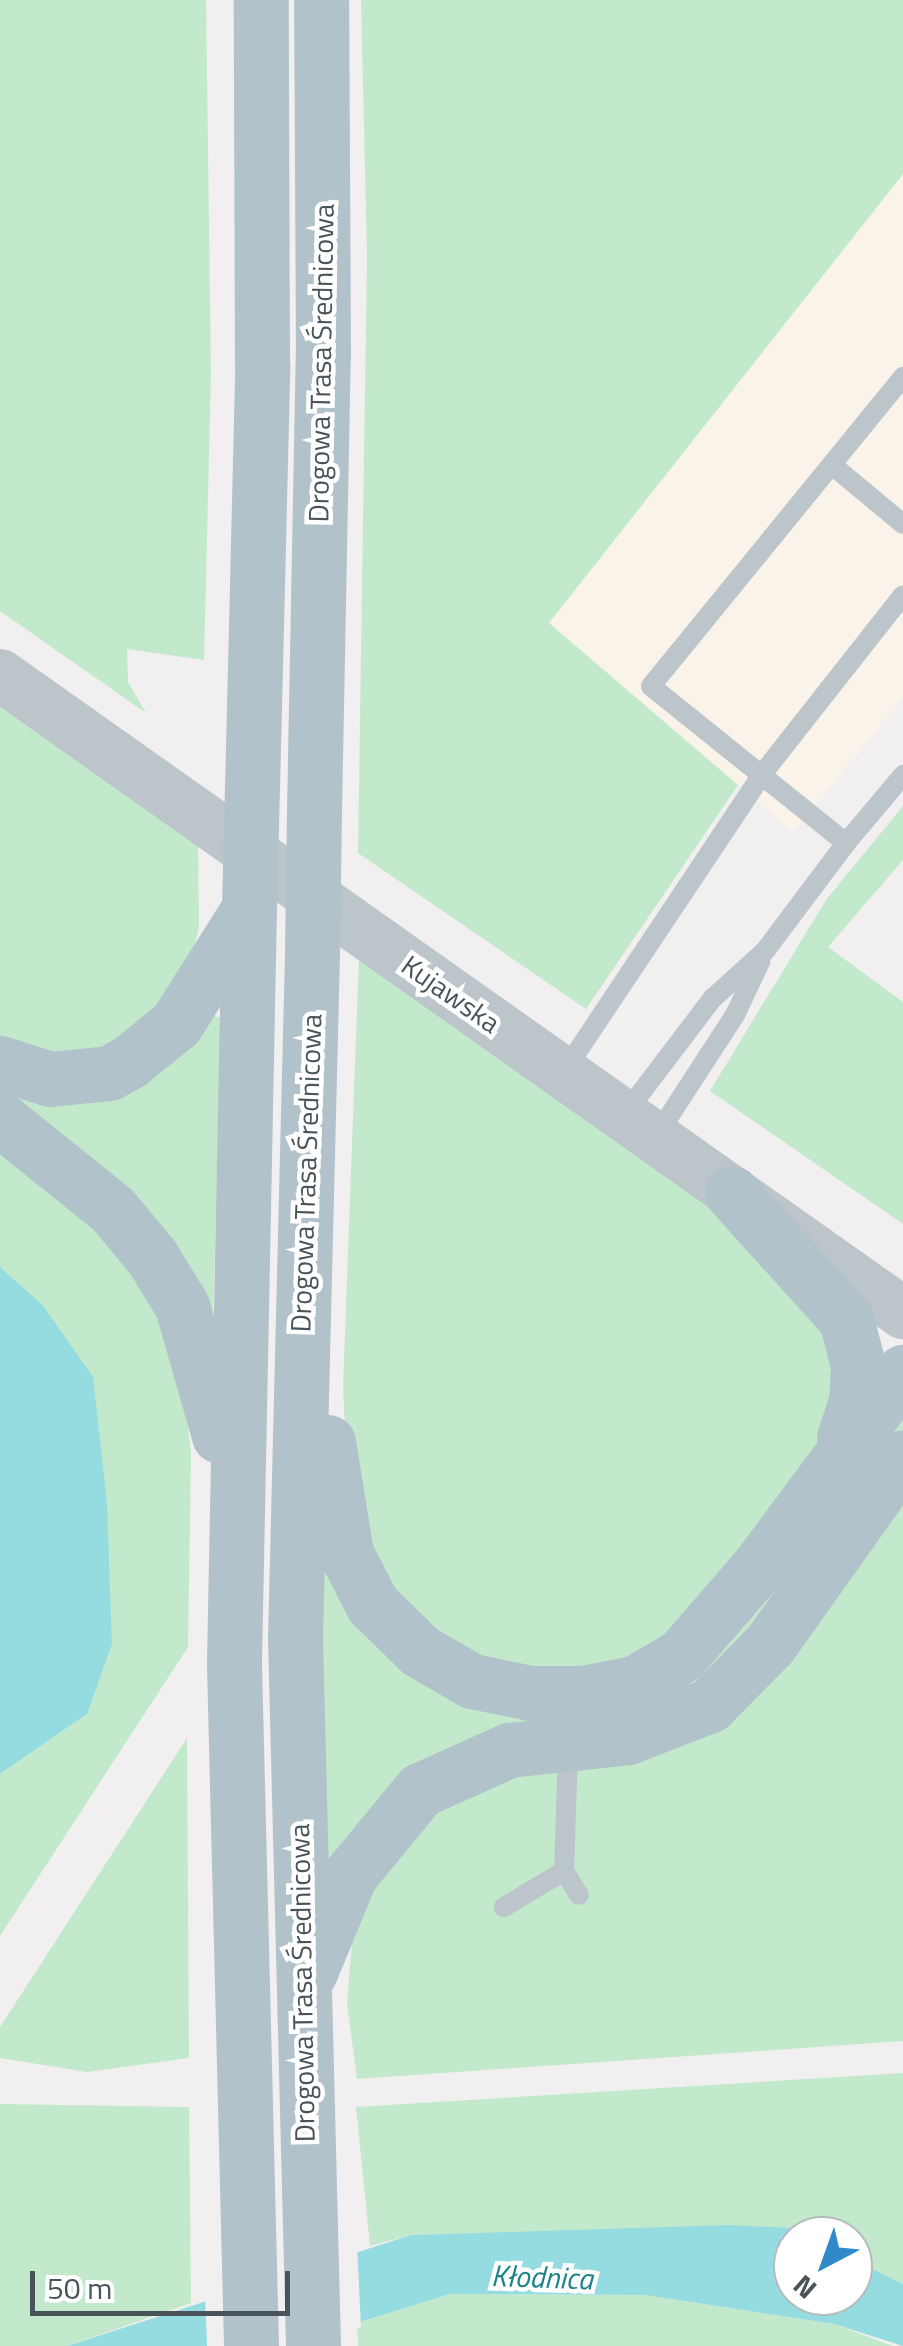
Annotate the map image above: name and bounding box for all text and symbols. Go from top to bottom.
street label: Drogowa Trasa Średnicowa [301,203,341,523]
street label: Kujawska [395,948,507,1040]
street label: Drogowa Trasa Średnicowa [284,1013,328,1333]
street label: Drogowa Trasa Średnicowa [282,1823,322,2143]
north arrow [773,2216,873,2316]
scale bar [35,2251,295,2313]
water label: Kłodnica [491,2257,593,2297]
text: 50 m [47,2265,112,2311]
text: N [783,2265,826,2310]

